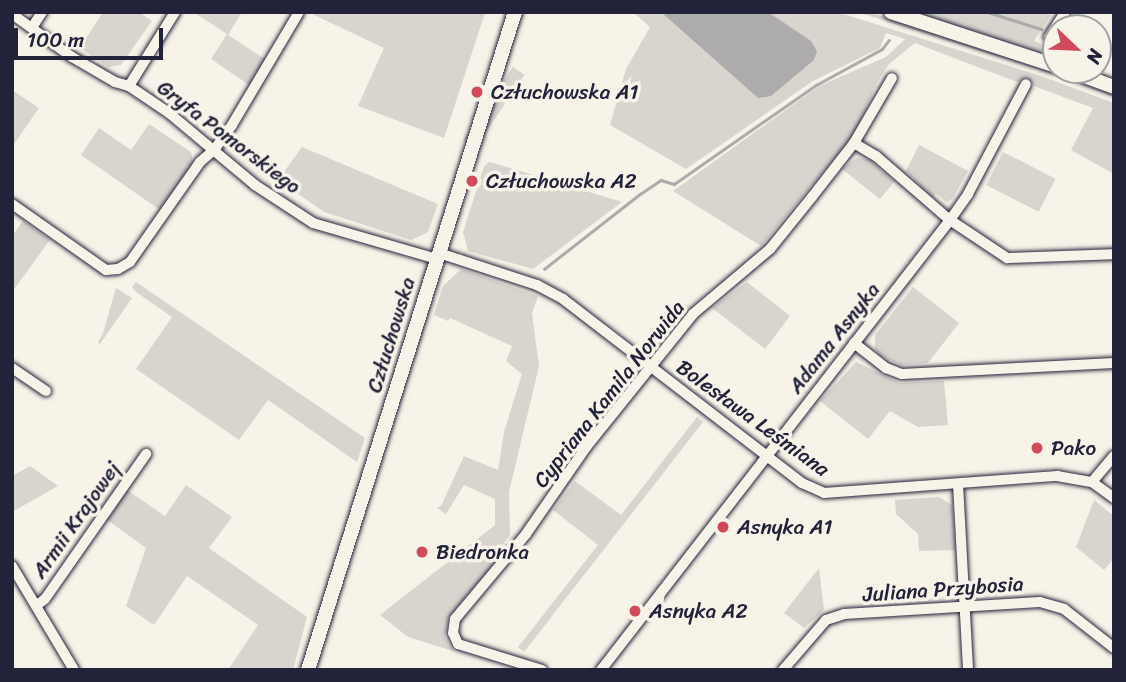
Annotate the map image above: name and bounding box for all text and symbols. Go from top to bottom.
scale bar [18,14,166,58]
north arrow [1042,14,1112,84]
text: 100 m [27,21,84,59]
text: N [1077,44,1113,69]
street label: Gryfa Pomorskiego [152,75,306,199]
place label: Człuchowska A1 [491,79,638,105]
marker: Człuchowska A1 [469,84,485,100]
place label: Człuchowska A2 [486,168,637,194]
marker: Człuchowska A2 [464,173,480,189]
street label: Człuchowska [362,274,420,396]
street label: Adama Asnyka [783,277,885,399]
street label: Cypriana Kamila Norwida [528,295,690,493]
street label: Bolesława Leśmiana [672,354,834,482]
place label: Pako [1051,435,1096,461]
marker: Pako [1029,440,1045,456]
street label: Armii Krajowej [27,457,125,583]
place label: Asnyka A1 [737,514,832,540]
marker: Asnyka A1 [715,519,731,535]
place label: Biedronka [436,539,529,565]
marker: Biedronka [414,544,430,560]
street label: Juliana Przybosia [862,571,1024,607]
place label: Asnyka A2 [649,598,748,624]
marker: Asnyka A2 [627,603,643,619]

